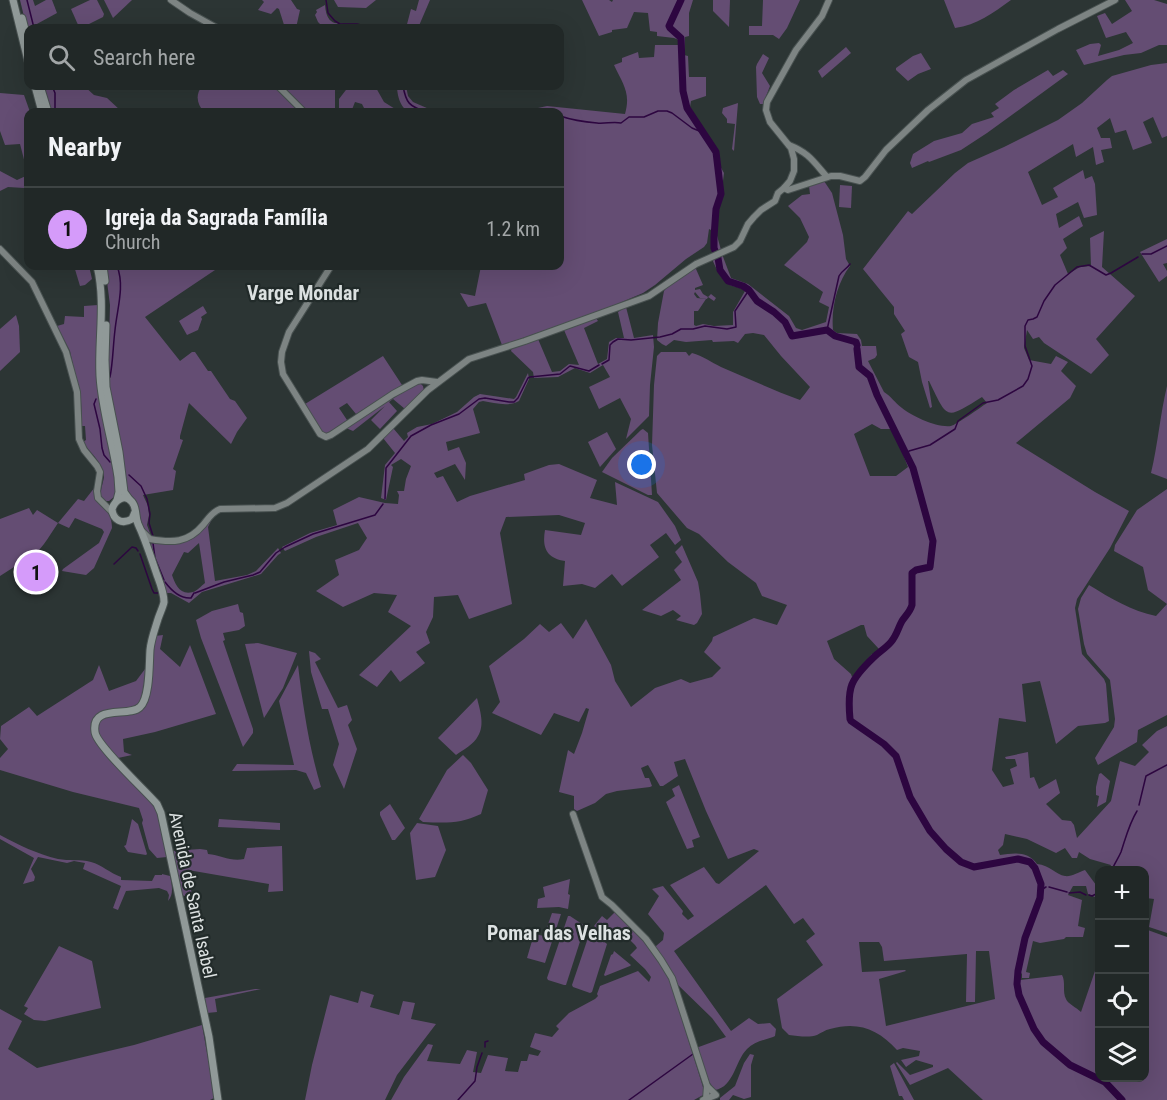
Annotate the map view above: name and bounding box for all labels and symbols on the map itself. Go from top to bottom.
district label: Varge Mondar [247,281,359,305]
your location [627,450,656,479]
pin: 1 [16,550,56,594]
street label: Avenida de Santa Isabel [165,810,221,980]
district label: Pomar das Velhas [487,921,631,945]

